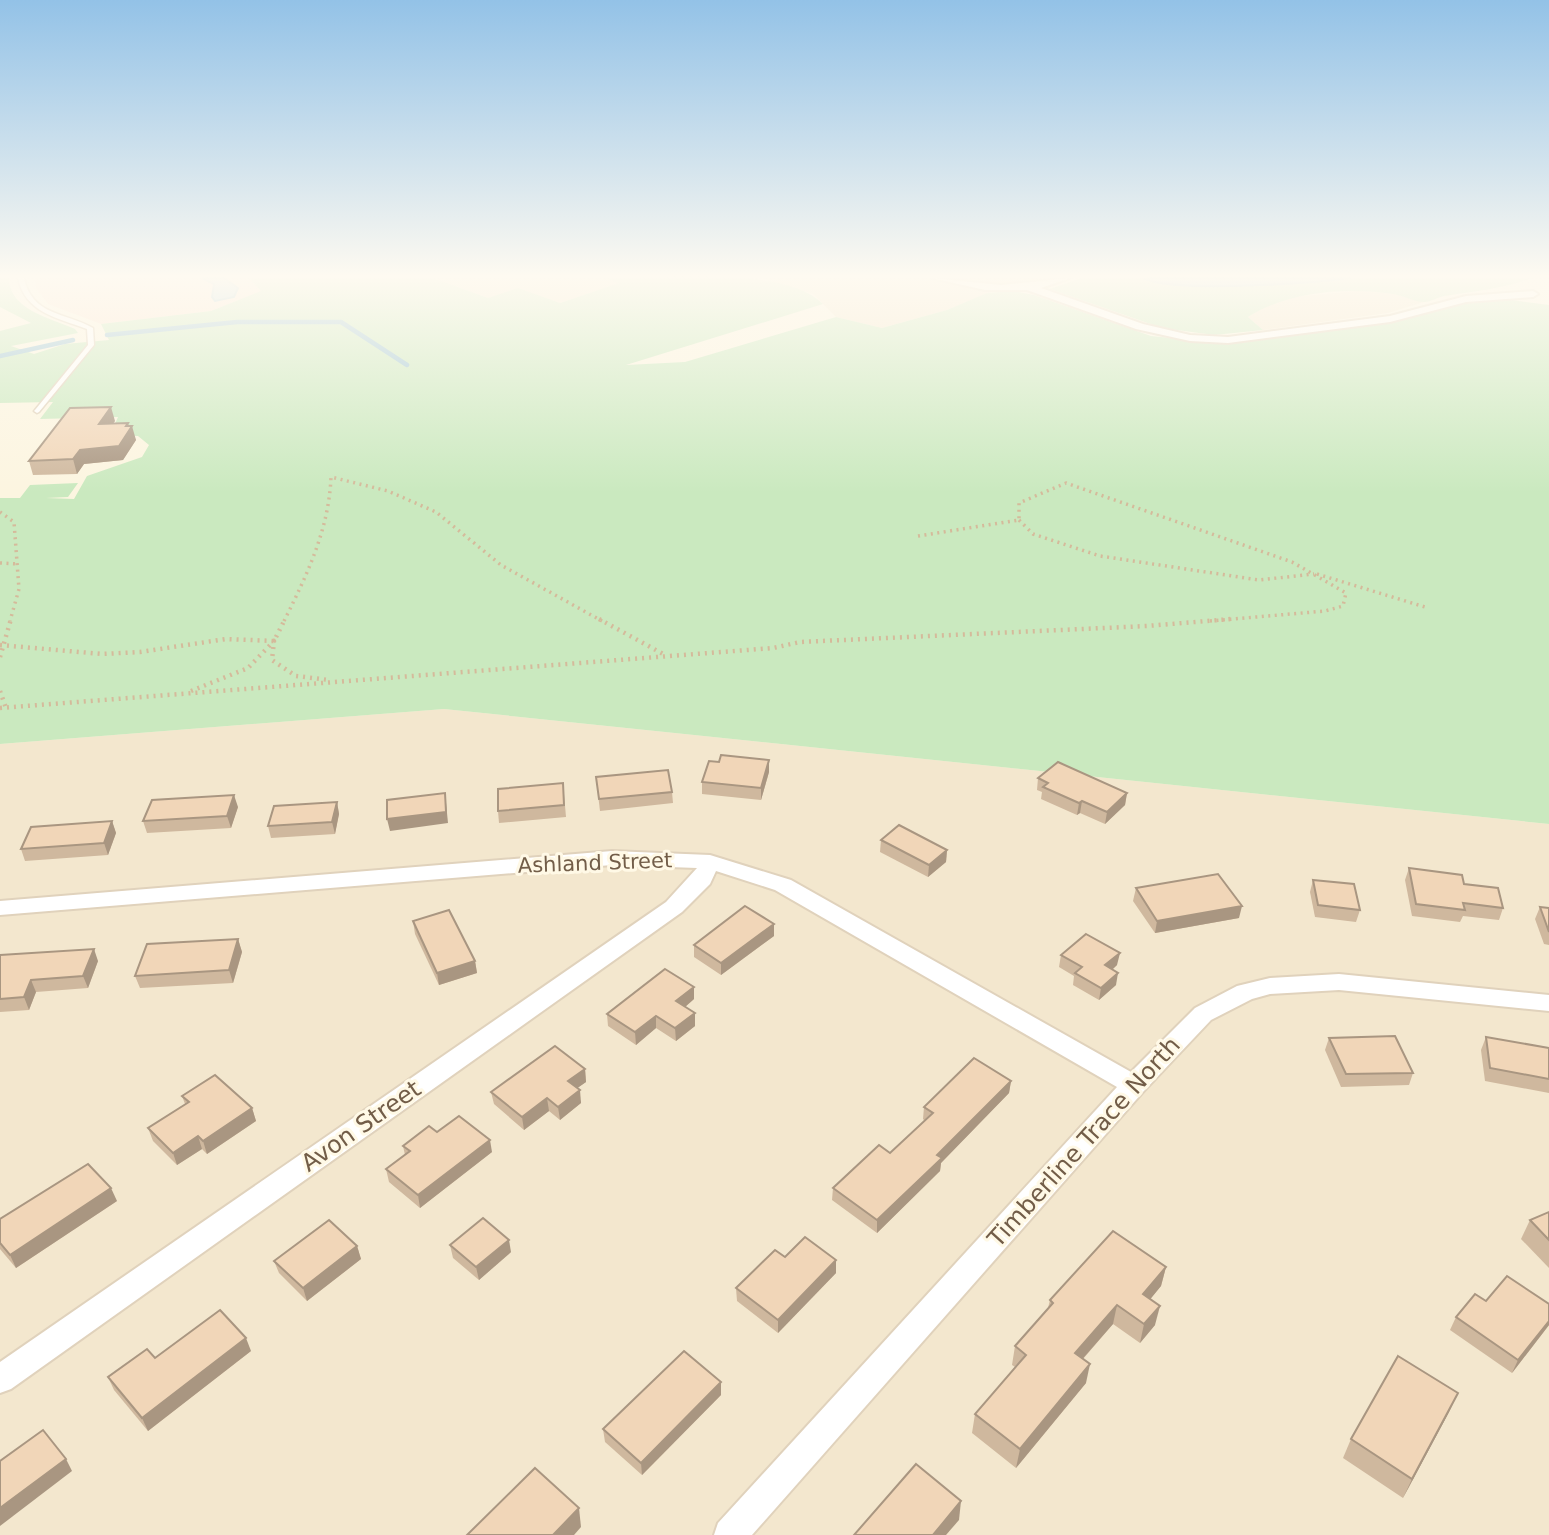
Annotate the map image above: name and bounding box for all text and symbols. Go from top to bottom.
street label: Ashland Street [517,848,673,878]
street label: Timberline Trace North [982,1031,1186,1254]
street label: Avon Street [296,1074,426,1178]

